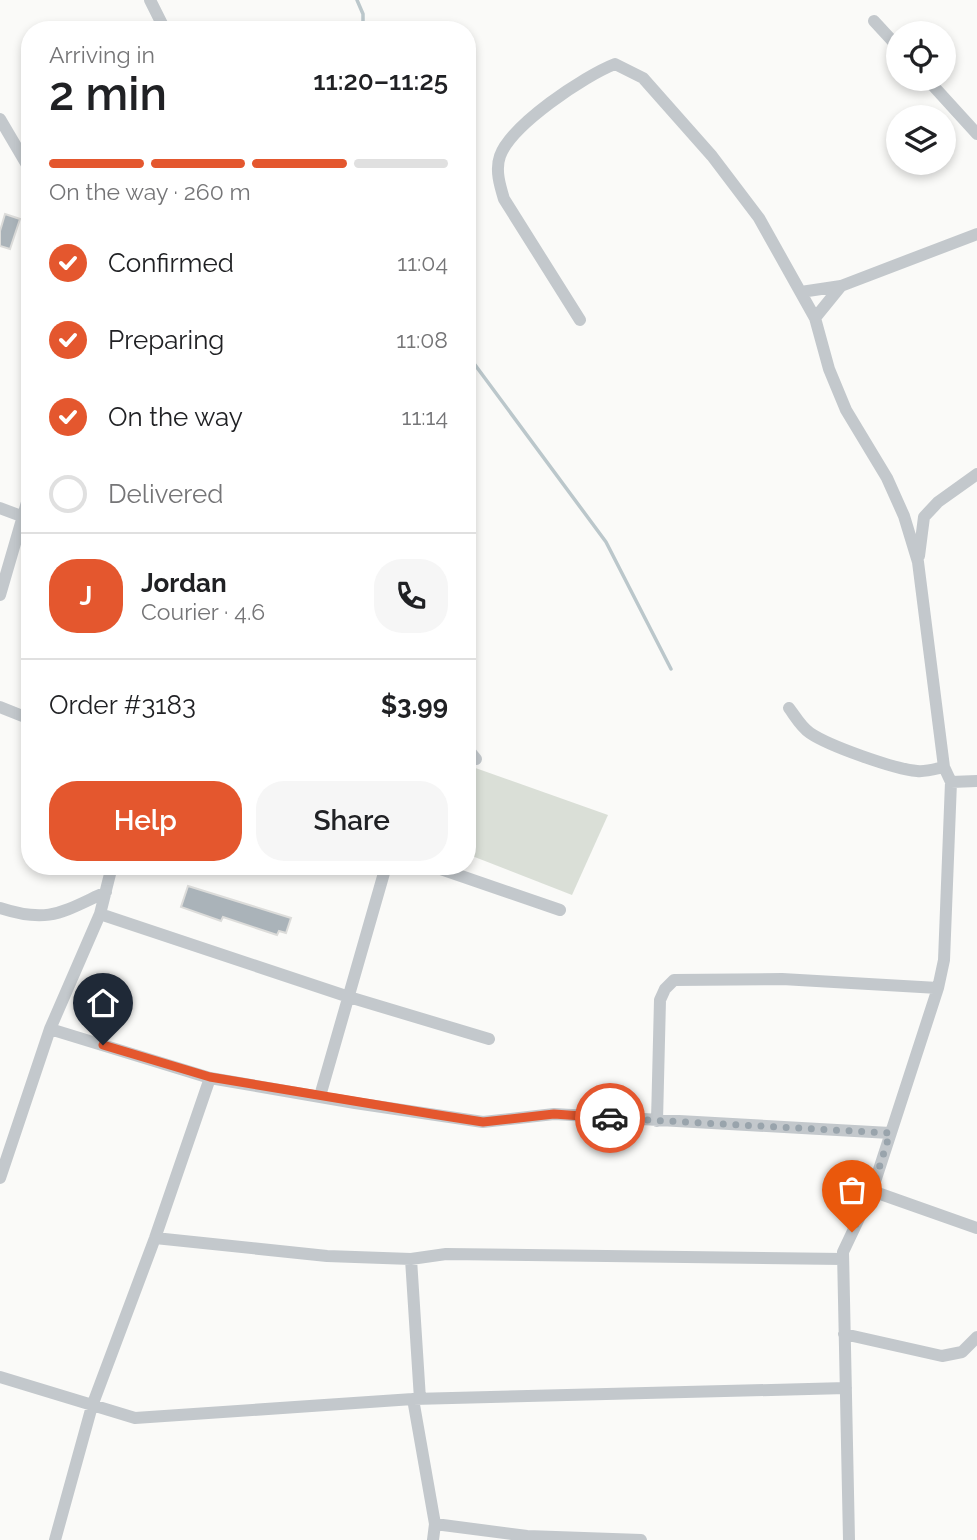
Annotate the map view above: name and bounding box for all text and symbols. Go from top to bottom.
map controls [886,21,956,175]
button: locate [886,21,956,91]
text: Arriving in [49,41,155,68]
text: 11:20–11:25 [313,66,448,96]
text: 2 min [49,67,167,121]
button: layers [886,105,956,175]
text: On the way · 260 m [49,178,251,205]
icon: check [49,244,87,282]
text: Confirmed [108,248,234,278]
text: 11:04 [397,249,448,276]
icon: check [49,321,87,359]
text: Preparing [108,325,224,355]
text: 11:08 [396,326,448,353]
icon: check [49,398,87,436]
text: On the way [108,402,243,432]
text: 11:14 [402,403,448,430]
text: Delivered [108,479,223,509]
button: phone [374,559,448,633]
text: Jordan [141,568,227,598]
text: J [80,581,92,611]
text: Courier · 4.6 [141,598,265,625]
text: Order #3183 [49,690,196,720]
text: $3.99 [381,690,448,720]
button: Help [49,781,242,861]
button: Share [256,781,448,861]
pin [73,973,133,1045]
icon: home [84,984,122,1022]
courier [575,1083,645,1153]
icon: car [591,1099,629,1137]
pin [822,1160,882,1232]
icon: bag [833,1171,871,1209]

